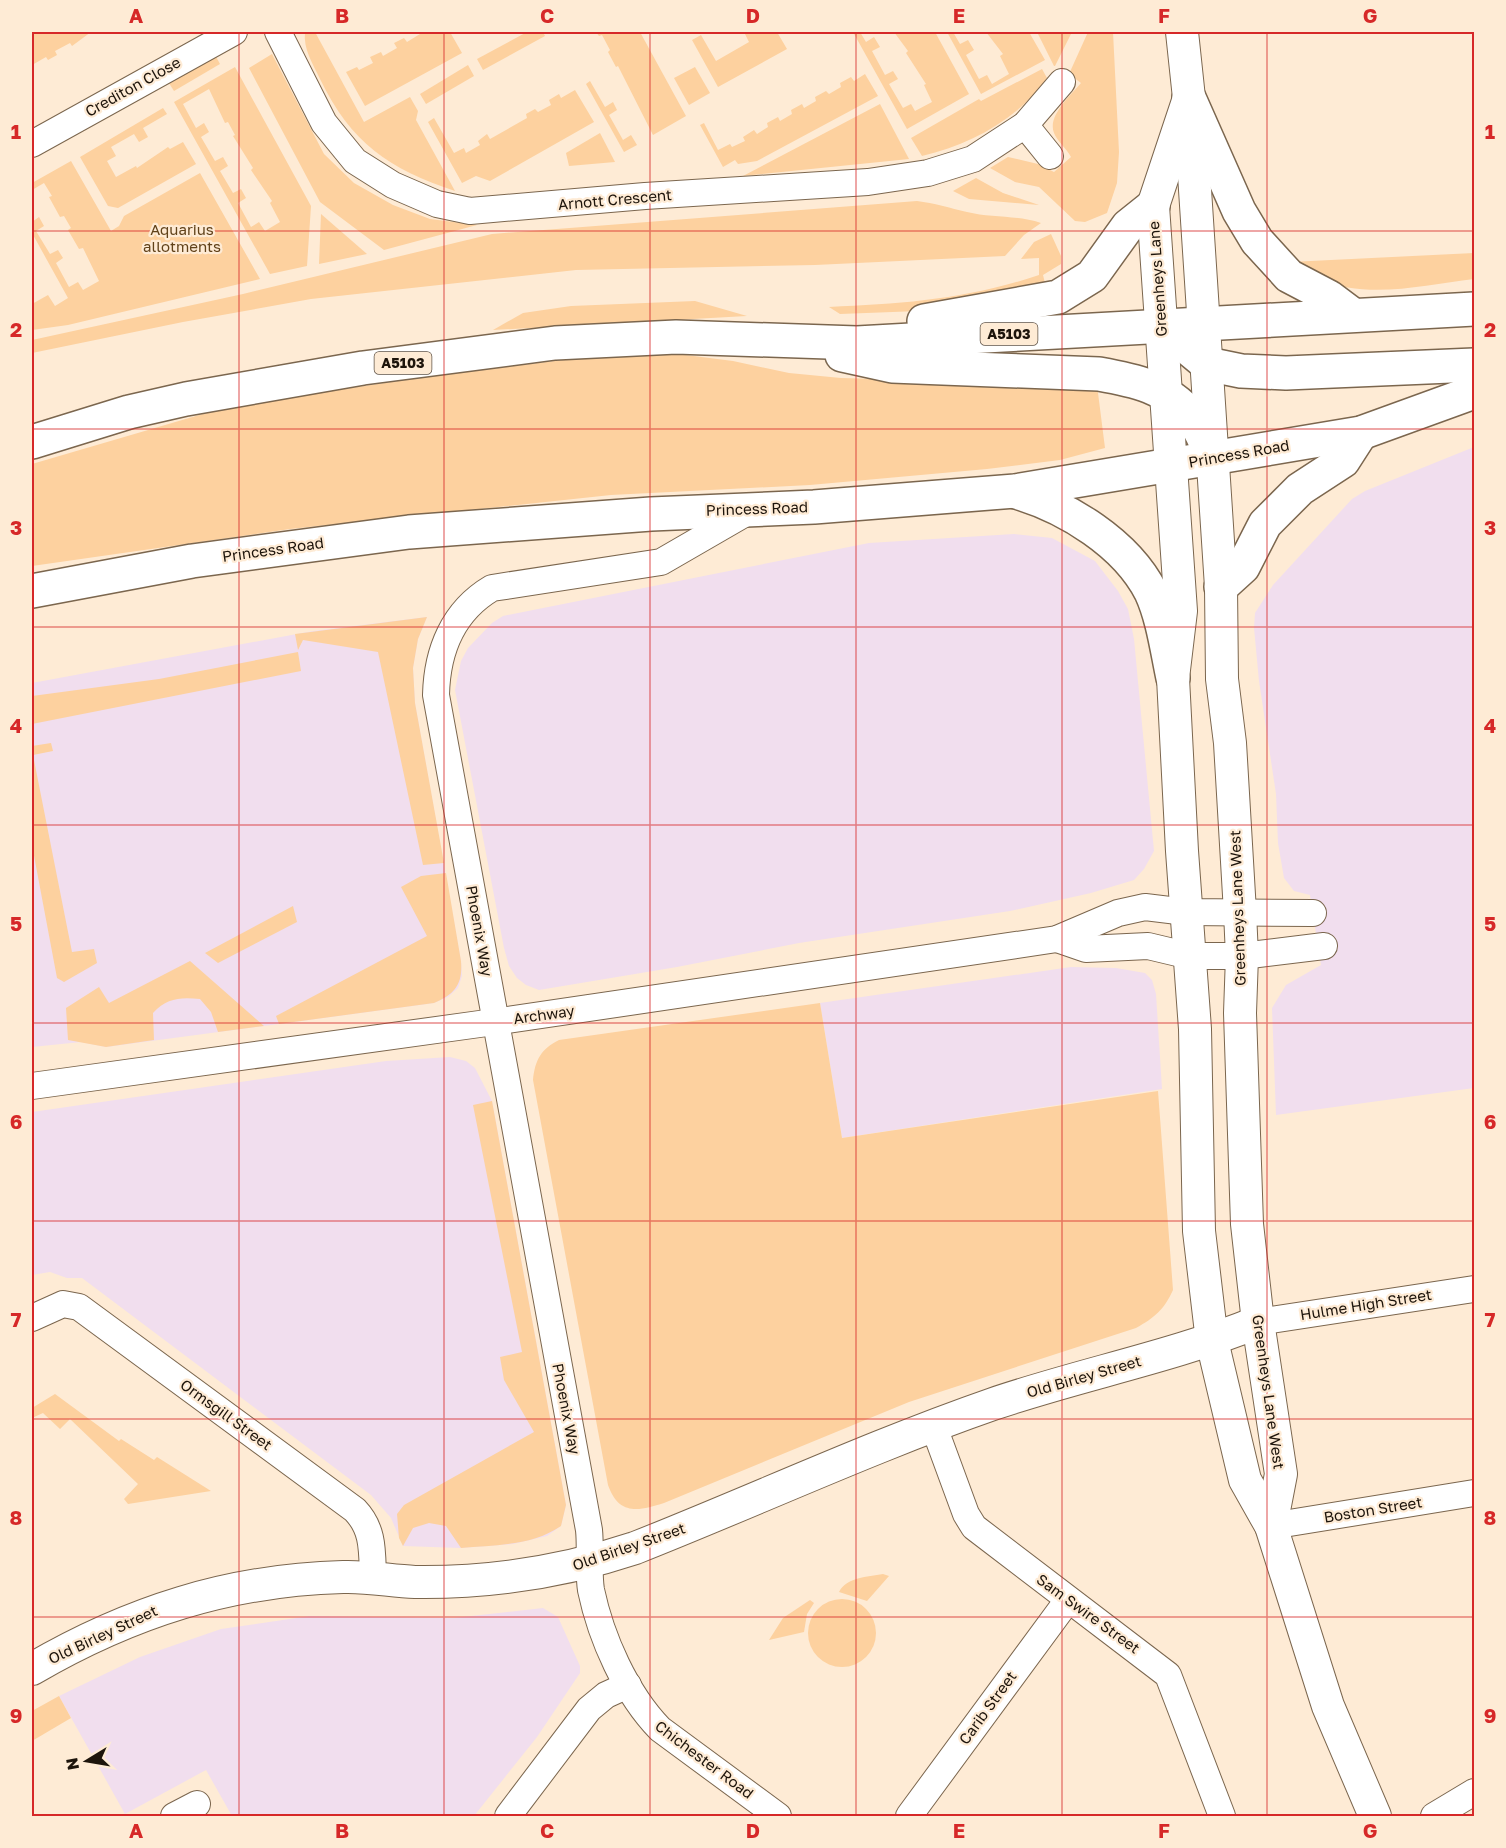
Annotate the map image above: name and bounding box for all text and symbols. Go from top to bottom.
text: A [129,3,143,27]
text: B [335,3,349,27]
text: C [540,3,554,27]
text: D [746,3,760,27]
text: E [953,3,965,27]
text: F [1158,3,1170,27]
text: G [1363,3,1377,27]
street label: Crediton Close [82,52,184,120]
text: 1 [11,119,21,143]
text: 1 [1485,119,1495,143]
street label: Arnott Crescent [557,185,673,213]
park label: Aquarius allotments [143,220,221,255]
street label: Greenheys Lane [1144,220,1170,337]
text: 2 [10,317,22,341]
text: 2 [1484,317,1496,341]
road number: A5103 [980,323,1038,345]
road number: A5103 [374,352,432,374]
street label: Princess Road [1187,435,1291,471]
street label: Princess Road [706,497,808,519]
text: 3 [10,515,22,539]
text: 3 [1484,515,1496,539]
street label: Princess Road [221,533,325,565]
text: 4 [10,713,22,737]
text: 4 [1484,713,1496,737]
street label: Greenheys Lane West [1225,830,1249,986]
street label: Phoenix Way [463,884,497,978]
text: 5 [10,911,22,935]
text: 5 [1484,911,1496,935]
street label: Archway [512,1001,576,1027]
text: 6 [10,1109,22,1133]
text: 6 [1484,1109,1496,1133]
street label: Hulme High Street [1299,1285,1433,1323]
text: 7 [11,1307,22,1331]
text: 7 [1485,1307,1496,1331]
street label: Greenheys Lane West [1249,1313,1289,1470]
street label: Old Birley Street [1024,1351,1143,1401]
street label: Phoenix Way [549,1362,585,1456]
street label: Ormsgill Street [177,1375,276,1454]
street label: Boston Street [1322,1492,1423,1526]
text: 8 [10,1505,22,1529]
text: 8 [1484,1505,1496,1529]
street label: Old Birley Street [570,1518,688,1574]
street label: Sam Swire Street [1033,1570,1144,1657]
street label: Old Birley Street [45,1601,160,1667]
street label: Carib Street [955,1667,1020,1747]
text: 9 [10,1703,22,1727]
text: 9 [1484,1703,1496,1727]
street label: Chichester Road [652,1716,757,1802]
north arrow [57,1731,117,1791]
text: N [61,1756,83,1772]
text: A [129,1818,143,1842]
text: B [335,1818,349,1842]
text: C [540,1818,554,1842]
text: D [746,1818,760,1842]
text: E [953,1818,965,1842]
text: F [1158,1818,1170,1842]
text: G [1363,1818,1377,1842]

